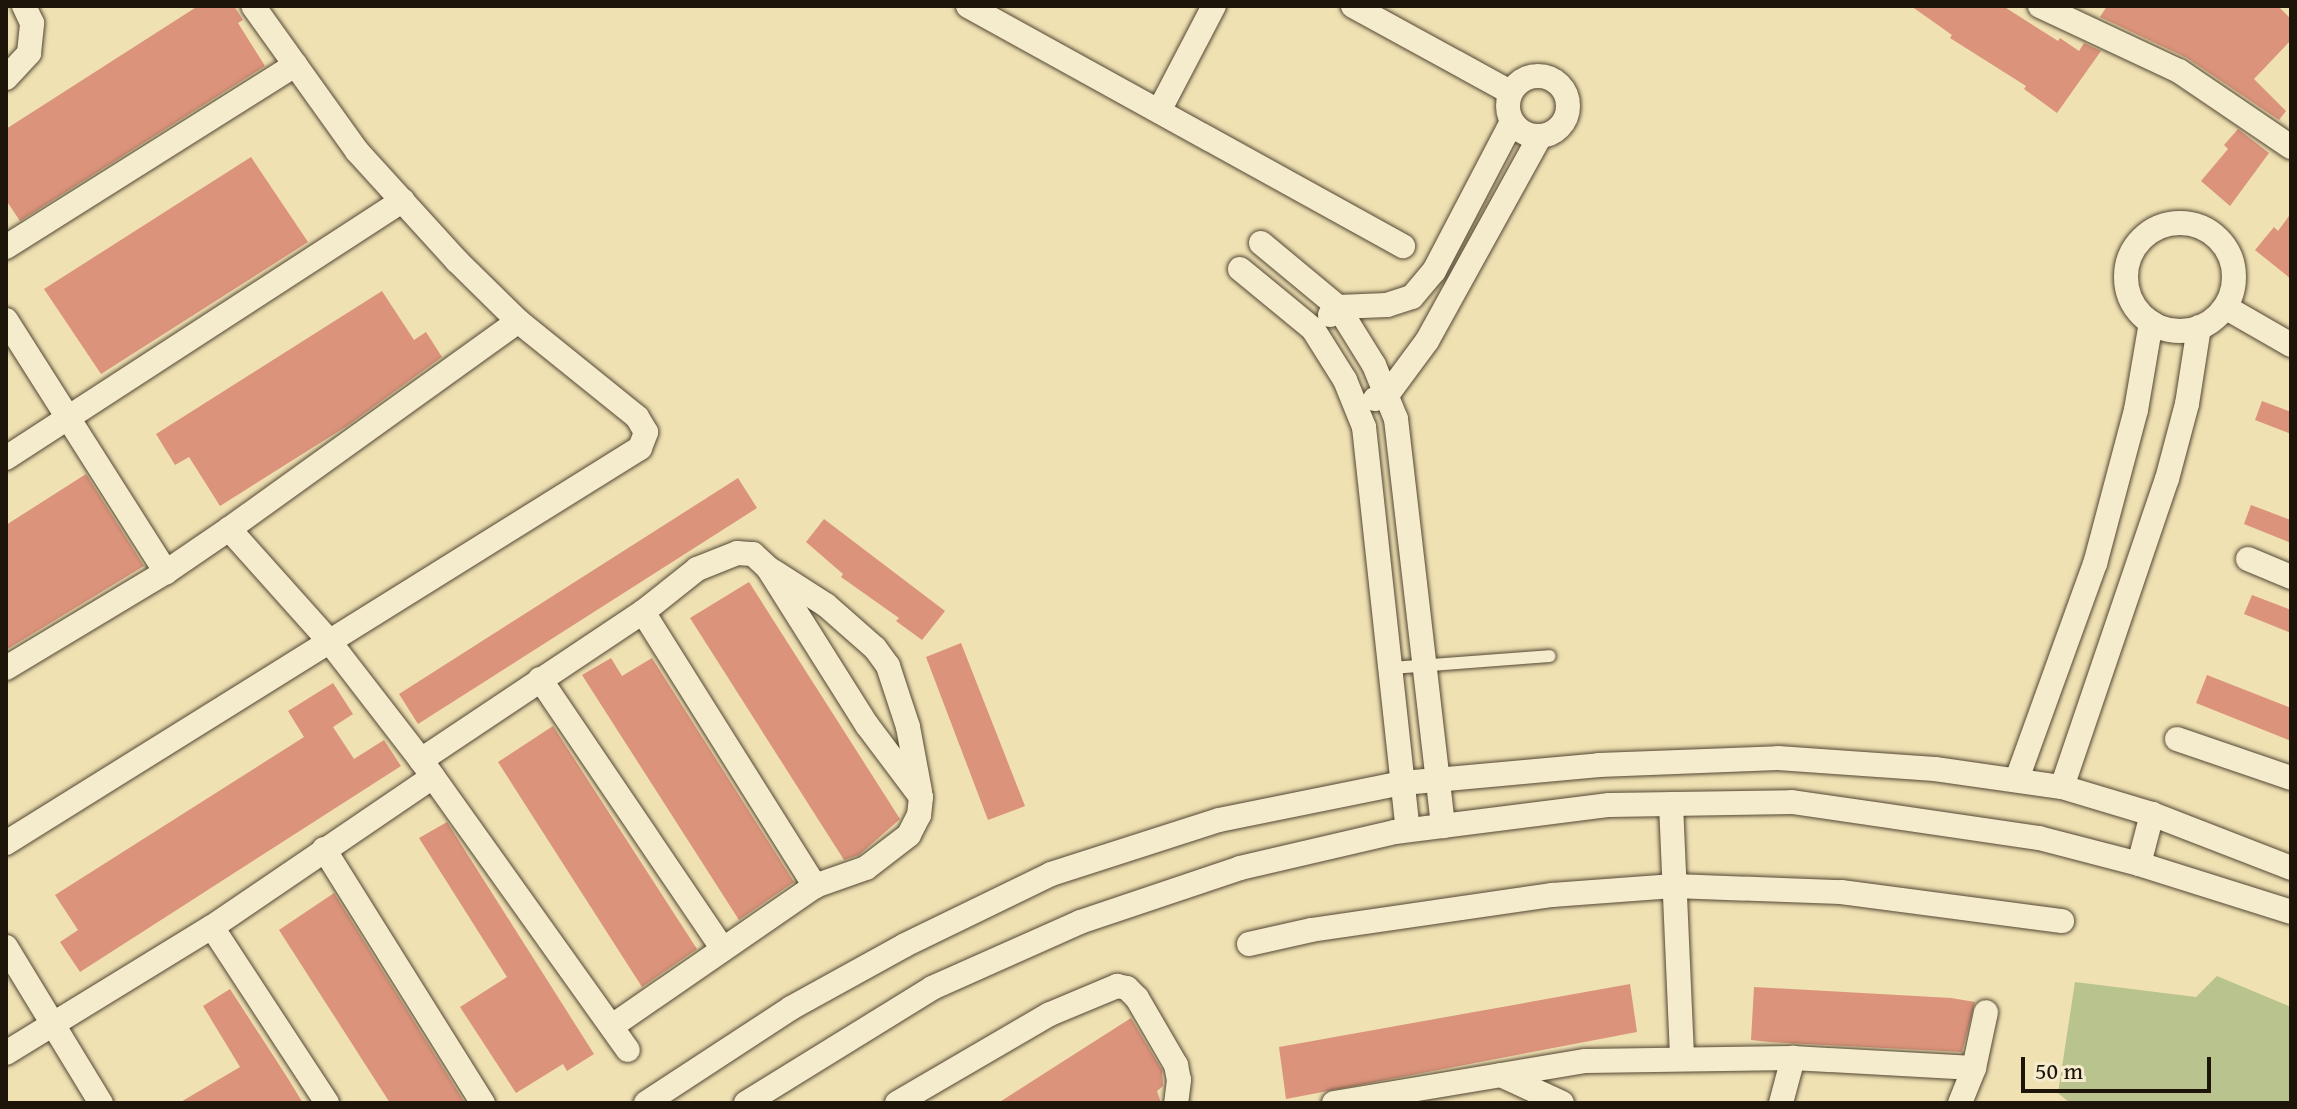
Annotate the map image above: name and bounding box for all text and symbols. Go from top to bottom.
scale bar [2025,1041,2215,1091]
text: 50 m [2035,1053,2083,1088]

